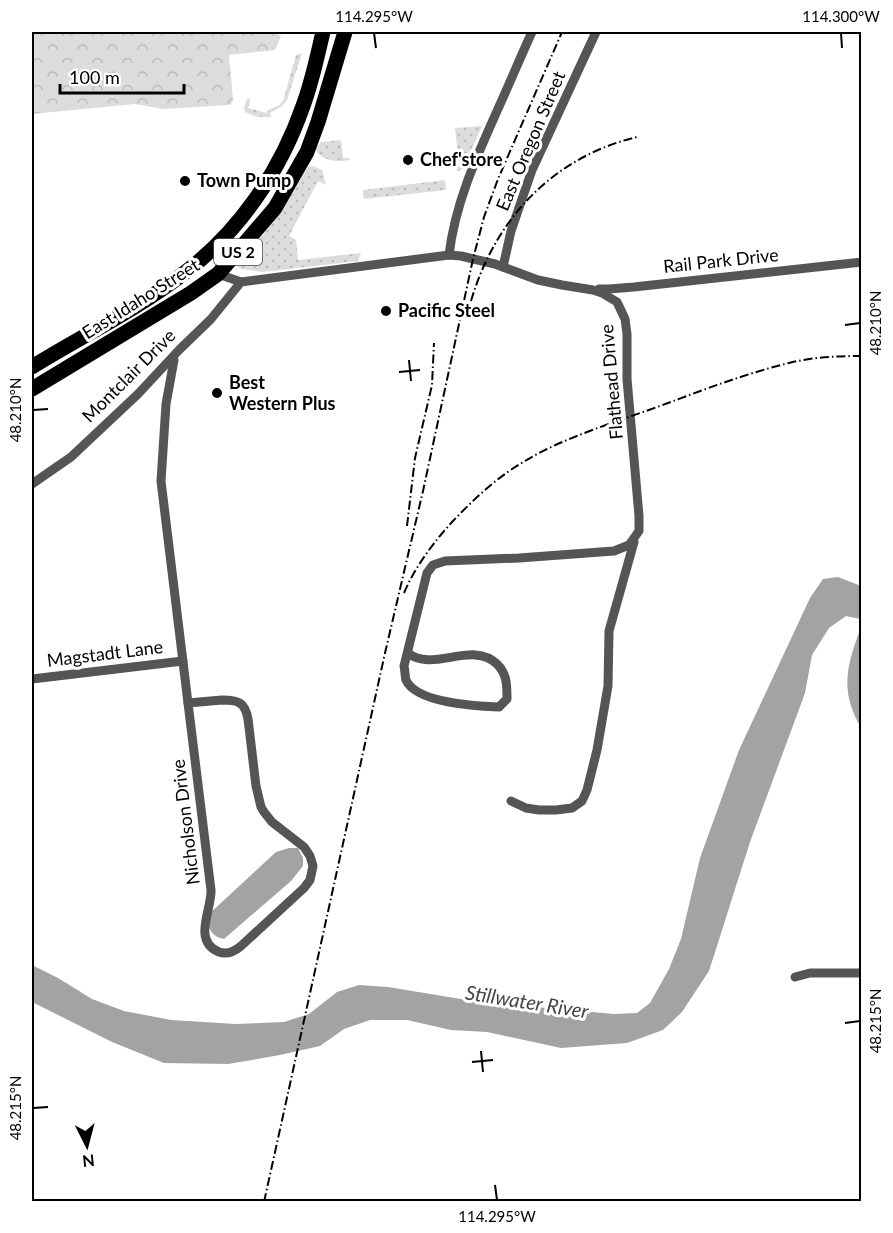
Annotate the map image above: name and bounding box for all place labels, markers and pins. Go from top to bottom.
place label: Chef'store [420,148,503,170]
marker: Chef'store [401,153,415,167]
place label: Town Pump [197,169,291,191]
marker: Town Pump [178,174,192,188]
place label: Pacific Steel [398,299,495,321]
marker: Pacific Steel [379,304,393,318]
place label: Best Western Plus [229,371,336,414]
marker: Best Western Plus [210,386,224,400]

